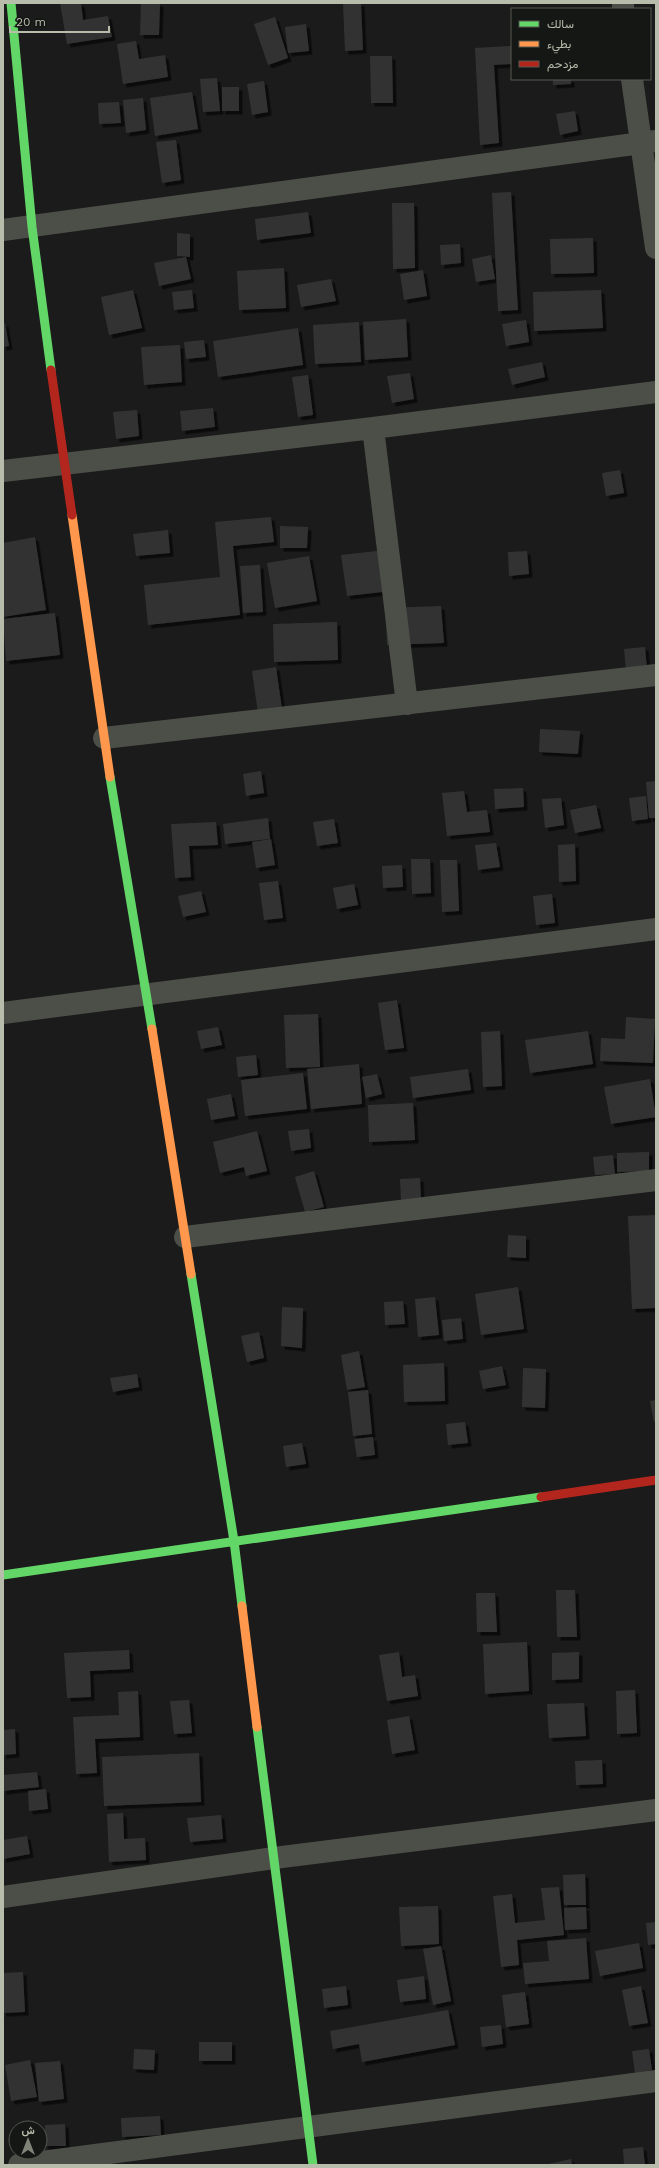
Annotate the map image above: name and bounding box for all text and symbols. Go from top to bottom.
scale bar [10,8,109,34]
legend [511,8,651,80]
text: 20 m [16,15,46,29]
text: سالك [547,17,574,31]
text: بطيء [547,37,571,54]
text: مزدحم [547,57,578,72]
north arrow [8,2120,48,2160]
text: ش [21,2124,35,2137]

